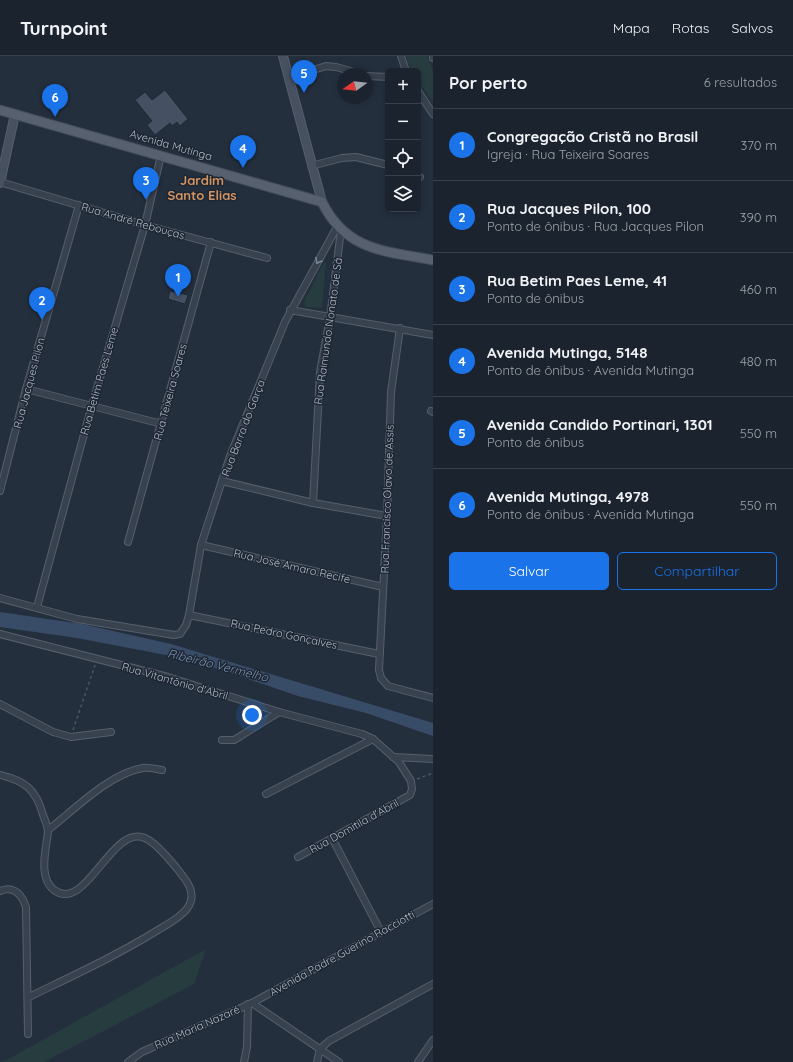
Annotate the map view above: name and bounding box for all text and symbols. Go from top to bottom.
text: Turnpoint [20,16,108,40]
text: Mapa [613,19,650,37]
text: Rotas [672,19,709,37]
text: Salvos [731,19,773,37]
pin: 5 [291,60,317,93]
north arrow [337,68,373,104]
map controls [385,68,421,212]
button: + [385,68,421,104]
text: Por perto [449,72,527,93]
text: 6 resultados [704,74,777,90]
pin: 6 [42,84,68,117]
button: − [385,104,421,140]
street label: Avenida Mutinga [128,127,214,163]
text: Congregação Cristã no Brasil [487,127,698,146]
pin: 4 [230,135,256,168]
text: 1 [459,137,465,153]
text: 370 m [740,137,777,153]
button: locate [385,140,421,176]
text: Igreja · Rua Teixeira Soares [487,146,649,162]
pin: 3 [133,167,159,200]
district label: Jardim Santo Elias [167,172,237,203]
button: layers [385,176,421,212]
text: Rua Jacques Pilon, 100 [487,199,651,218]
street label: Rua André Rebouças [80,200,186,242]
text: 2 [458,209,466,225]
text: 390 m [740,209,777,225]
text: Ponto de ônibus · Rua Jacques Pilon [487,218,704,234]
street label: Rua Raimundo Nonato de Sá [311,257,345,405]
one-way arrow [315,257,322,264]
pin: 1 [165,264,191,297]
text: Rua Betim Paes Leme, 41 [487,271,667,290]
text: 3 [459,281,465,297]
text: 460 m [740,281,777,297]
pin: 2 [29,287,55,320]
text: Ponto de ônibus [487,290,584,306]
street label: Rua Betim Paes Leme [77,325,121,437]
street label: Rua Jacques Pilon [10,336,48,430]
street label: Rua Teixeira Soares [150,342,190,442]
text: Avenida Mutinga, 5148 [487,343,647,362]
text: 4 [458,353,466,369]
text: 480 m [740,353,777,369]
text: Ponto de ônibus · Avenida Mutinga [487,362,694,378]
street label: Rua Barra do Garça [218,378,268,478]
text: Avenida Candido Portinari, 1301 [487,415,713,434]
street label: Rua Francisco Olavo de Assis [377,424,397,574]
text: 5 [458,425,466,441]
text: 550 m [740,425,777,441]
text: Ponto de ônibus [487,434,584,450]
text: Avenida Mutinga, 4978 [487,487,649,506]
text: 6 [458,497,466,513]
text: 550 m [740,497,777,513]
text: Ponto de ônibus · Avenida Mutinga [487,506,694,522]
street label: Rua José Amaro Recife [232,546,352,586]
button: Salvar [449,552,609,590]
button: Compartilhar [617,552,777,590]
street label: Rua Pedro Gonçalves [229,616,339,652]
water label: Ribeirão Vermelho [166,645,271,685]
street label: Rua Vitantônio d'Abril [120,659,230,703]
your location [242,705,262,725]
street label: Rua Domitila d'Abril [307,796,401,856]
street label: Avenida Padre Guerino Racciotti [267,907,417,999]
street label: Rua Maria Nazaré [152,1002,242,1052]

